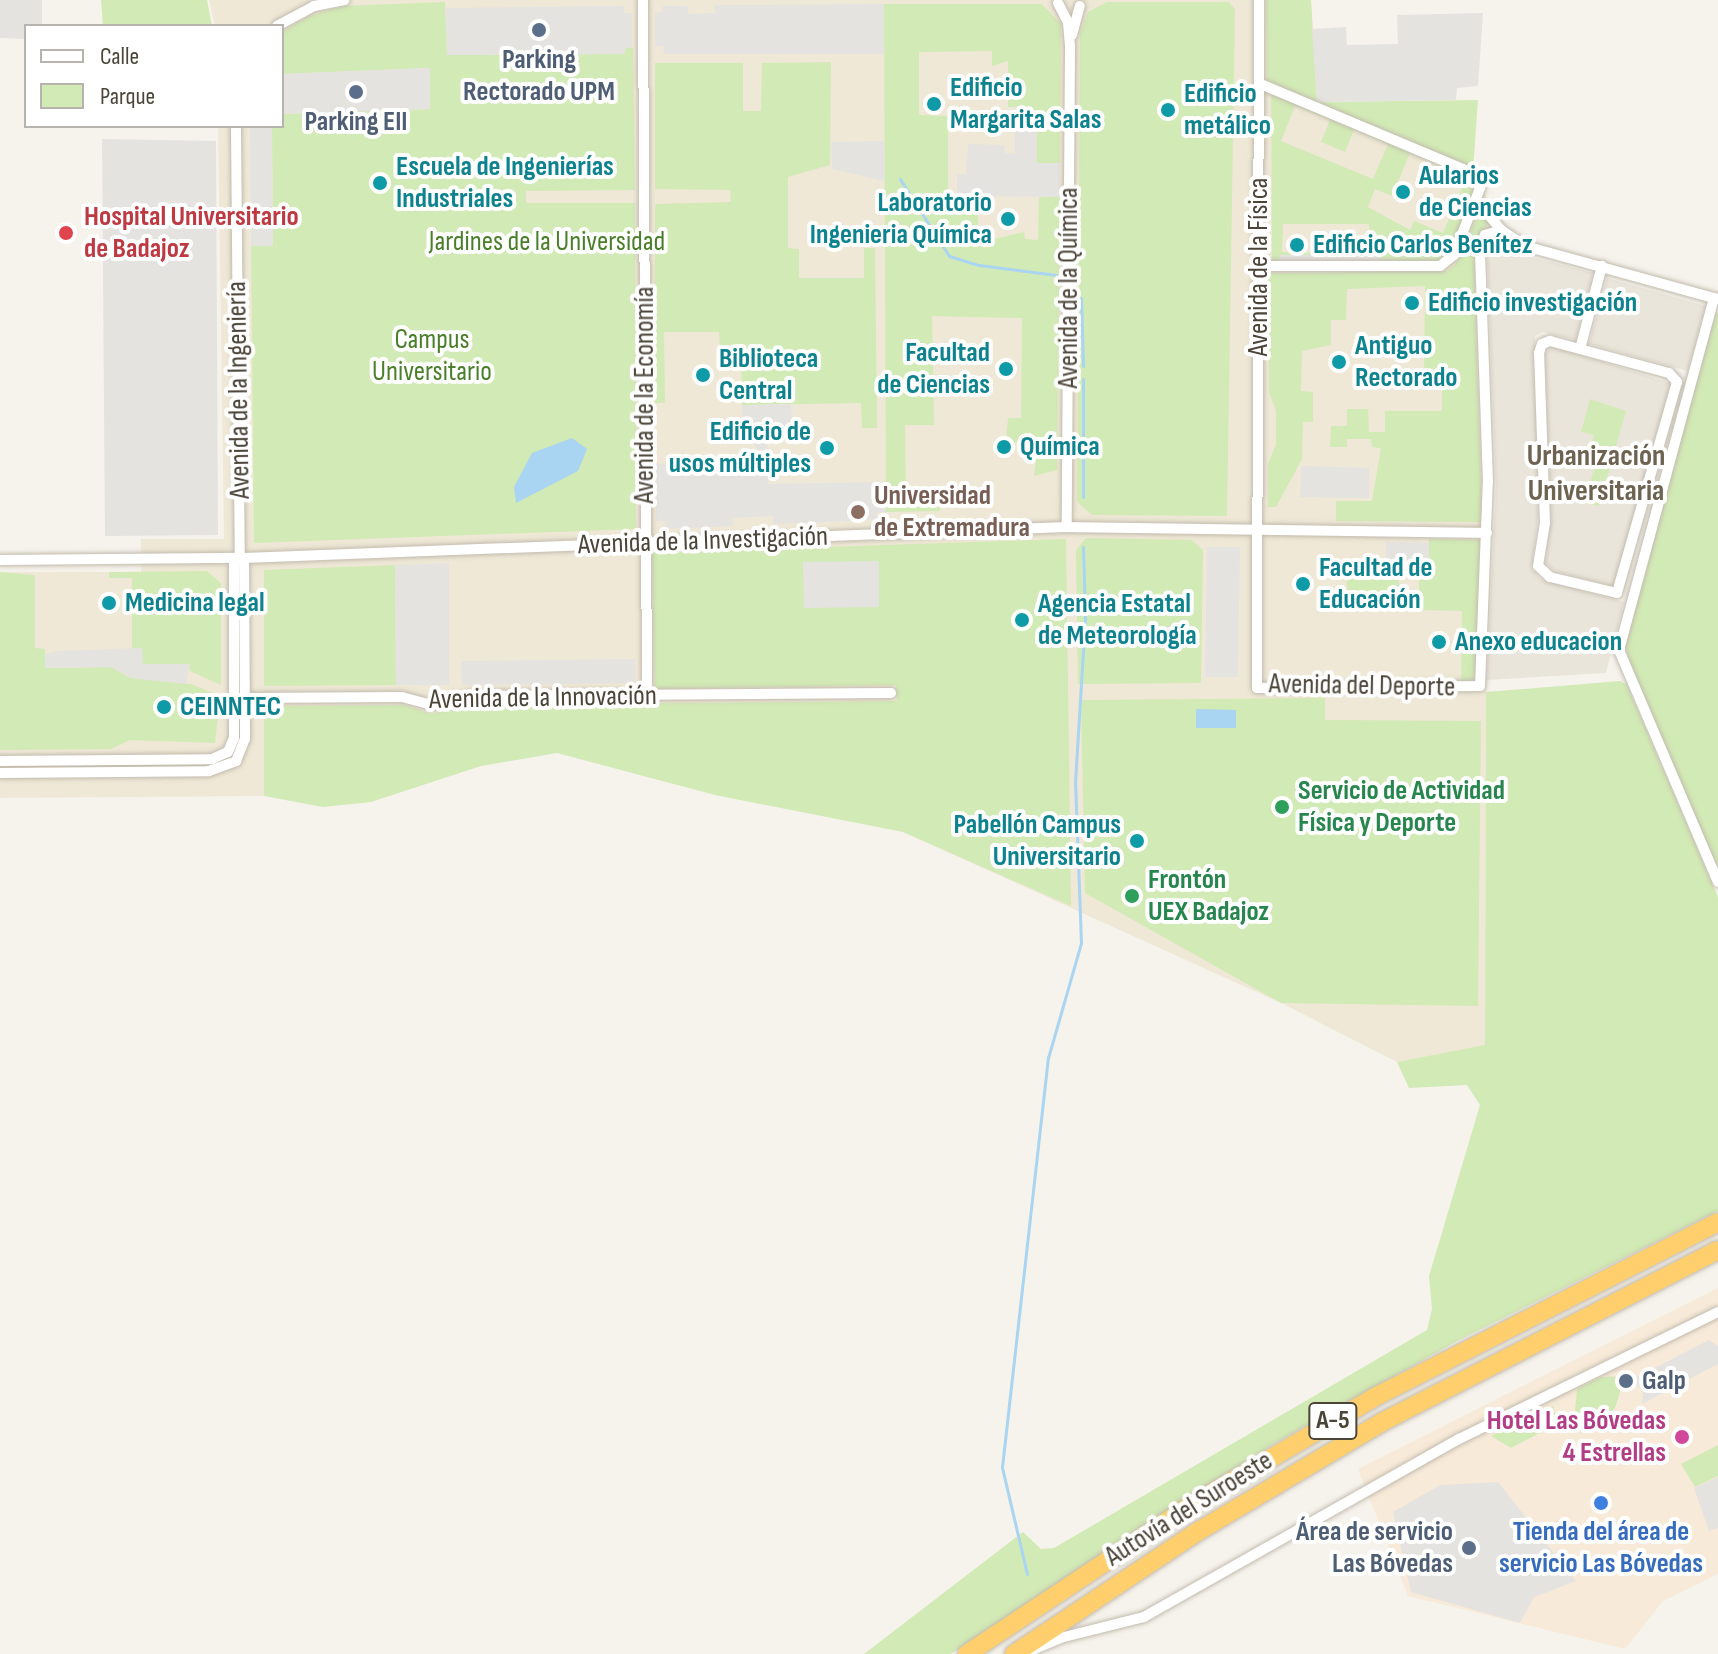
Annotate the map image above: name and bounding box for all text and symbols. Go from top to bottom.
marker: Parking Rectorado UPM [530,21,548,39]
legend [24,24,284,128]
text: Calle [100,42,139,71]
place label: Parking Rectorado UPM [463,43,615,109]
place label: Edificio Margarita Salas [950,71,1101,137]
place label: Edificio metálico [1184,77,1271,143]
text: Parque [100,82,155,111]
marker: Parking EII [347,83,365,101]
marker: Edificio Margarita Salas [925,95,943,113]
marker: Edificio metálico [1159,101,1177,119]
place label: Parking EII [304,105,408,139]
place label: Escuela de Ingenierías Industriales [396,150,614,216]
place label: Aularios de Ciencias [1419,159,1532,225]
marker: Escuela de Ingenierías Industriales [371,174,389,192]
street label: Avenida de la Física [1242,178,1276,356]
marker: Aularios de Ciencias [1394,183,1412,201]
place label: Laboratorio Ingenieria Química [810,186,992,252]
street label: Avenida de la Química [1052,188,1086,388]
place label: Hospital Universitario de Badajoz [84,200,299,266]
marker: Laboratorio Ingenieria Química [999,210,1017,228]
marker: Hospital Universitario de Badajoz [55,222,77,244]
park label: Jardines de la Universidad [429,225,665,259]
place label: Edificio Carlos Benítez [1313,228,1533,262]
marker: Edificio Carlos Benítez [1288,236,1306,254]
street label: Avenida de la Ingeniería [220,281,258,499]
street label: Avenida de la Economía [628,286,662,504]
place label: Edificio investigación [1428,286,1637,320]
marker: Edificio investigación [1403,294,1421,312]
park label: Campus Universitario [372,323,492,389]
place label: Antiguo Rectorado [1355,329,1458,395]
place label: Facultad de Ciencias [877,336,990,402]
place label: Biblioteca Central [719,342,818,408]
marker: Antiguo Rectorado [1330,353,1348,371]
marker: Facultad de Ciencias [997,360,1015,378]
marker: Biblioteca Central [694,366,712,384]
place label: Edificio de usos múltiples [669,415,811,481]
place label: Química [1020,430,1100,464]
marker: Química [995,438,1013,456]
district label: Urbanización Universitaria [1527,438,1665,508]
marker: Edificio de usos múltiples [818,439,836,457]
place label: Universidad de Extremadura [874,479,1030,545]
marker: Universidad de Extremadura [849,503,867,521]
street label: Avenida de la Investigación [577,520,829,562]
place label: Facultad de Educación [1319,551,1432,617]
marker: Facultad de Educación [1294,575,1312,593]
place label: Medicina legal [125,586,265,620]
place label: Agencia Estatal de Meteorología [1038,587,1197,653]
marker: Medicina legal [100,594,118,612]
marker: Agencia Estatal de Meteorología [1013,611,1031,629]
place label: Anexo educacion [1455,625,1622,659]
marker: Anexo educacion [1430,633,1448,651]
street label: Avenida del Deporte [1269,668,1455,704]
street label: Avenida de la Innovación [429,679,657,717]
place label: CEINNTEC [180,690,281,724]
marker: CEINNTEC [155,698,173,716]
place label: Servicio de Actividad Física y Deporte [1298,774,1505,840]
marker: Servicio de Actividad Física y Deporte [1273,798,1291,816]
place label: Pabellón Campus Universitario [953,808,1121,874]
marker: Pabellón Campus Universitario [1128,832,1146,850]
place label: Frontón UEX Badajoz [1148,863,1269,929]
marker: Frontón UEX Badajoz [1123,887,1141,905]
place label: Galp [1642,1364,1686,1398]
marker: Galp [1617,1372,1635,1390]
road number: A-5 [1307,1399,1359,1443]
place label: Hotel Las Bóvedas 4 Estrellas [1487,1404,1666,1470]
marker: Hotel Las Bóvedas 4 Estrellas [1673,1428,1691,1446]
street label: Autovía del Suroeste [1099,1444,1279,1574]
marker: Tienda del área de servicio Las Bóvedas [1592,1494,1610,1512]
place label: Área de servicio Las Bóvedas [1296,1515,1453,1581]
place label: Tienda del área de servicio Las Bóvedas [1499,1515,1703,1581]
marker: Área de servicio Las Bóvedas [1460,1539,1478,1557]

